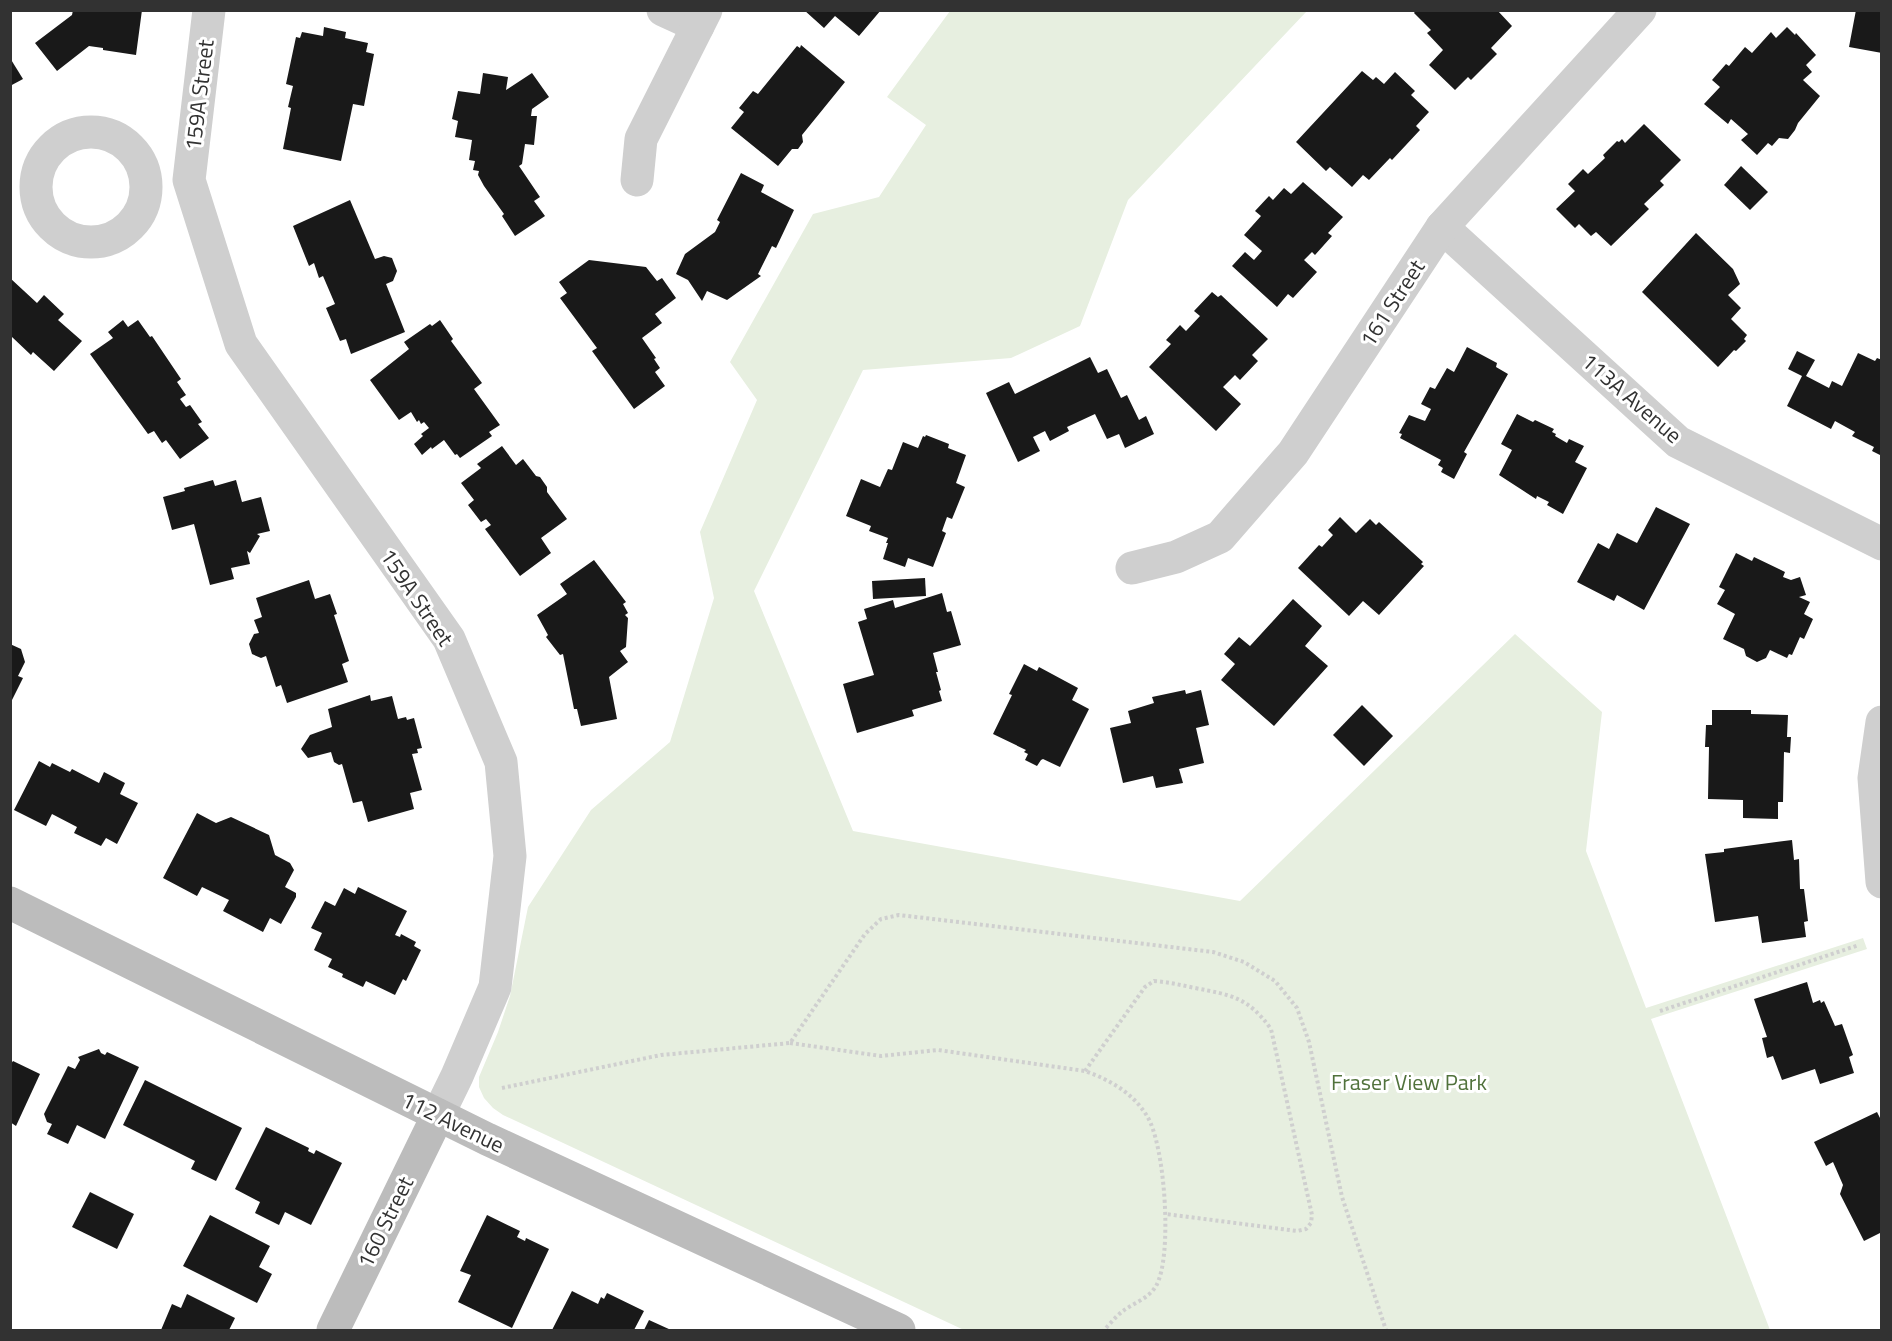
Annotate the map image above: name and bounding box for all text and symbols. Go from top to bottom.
street label: 159A Street [175,37,223,152]
street label: 161 Street [1351,252,1433,354]
street label: 113A Avenue [1574,345,1690,451]
street label: 159A Street [372,541,462,653]
park label: Fraser View Park [1331,1065,1487,1099]
street label: 112 Avenue [396,1082,510,1162]
street label: 160 Street [348,1170,422,1274]

